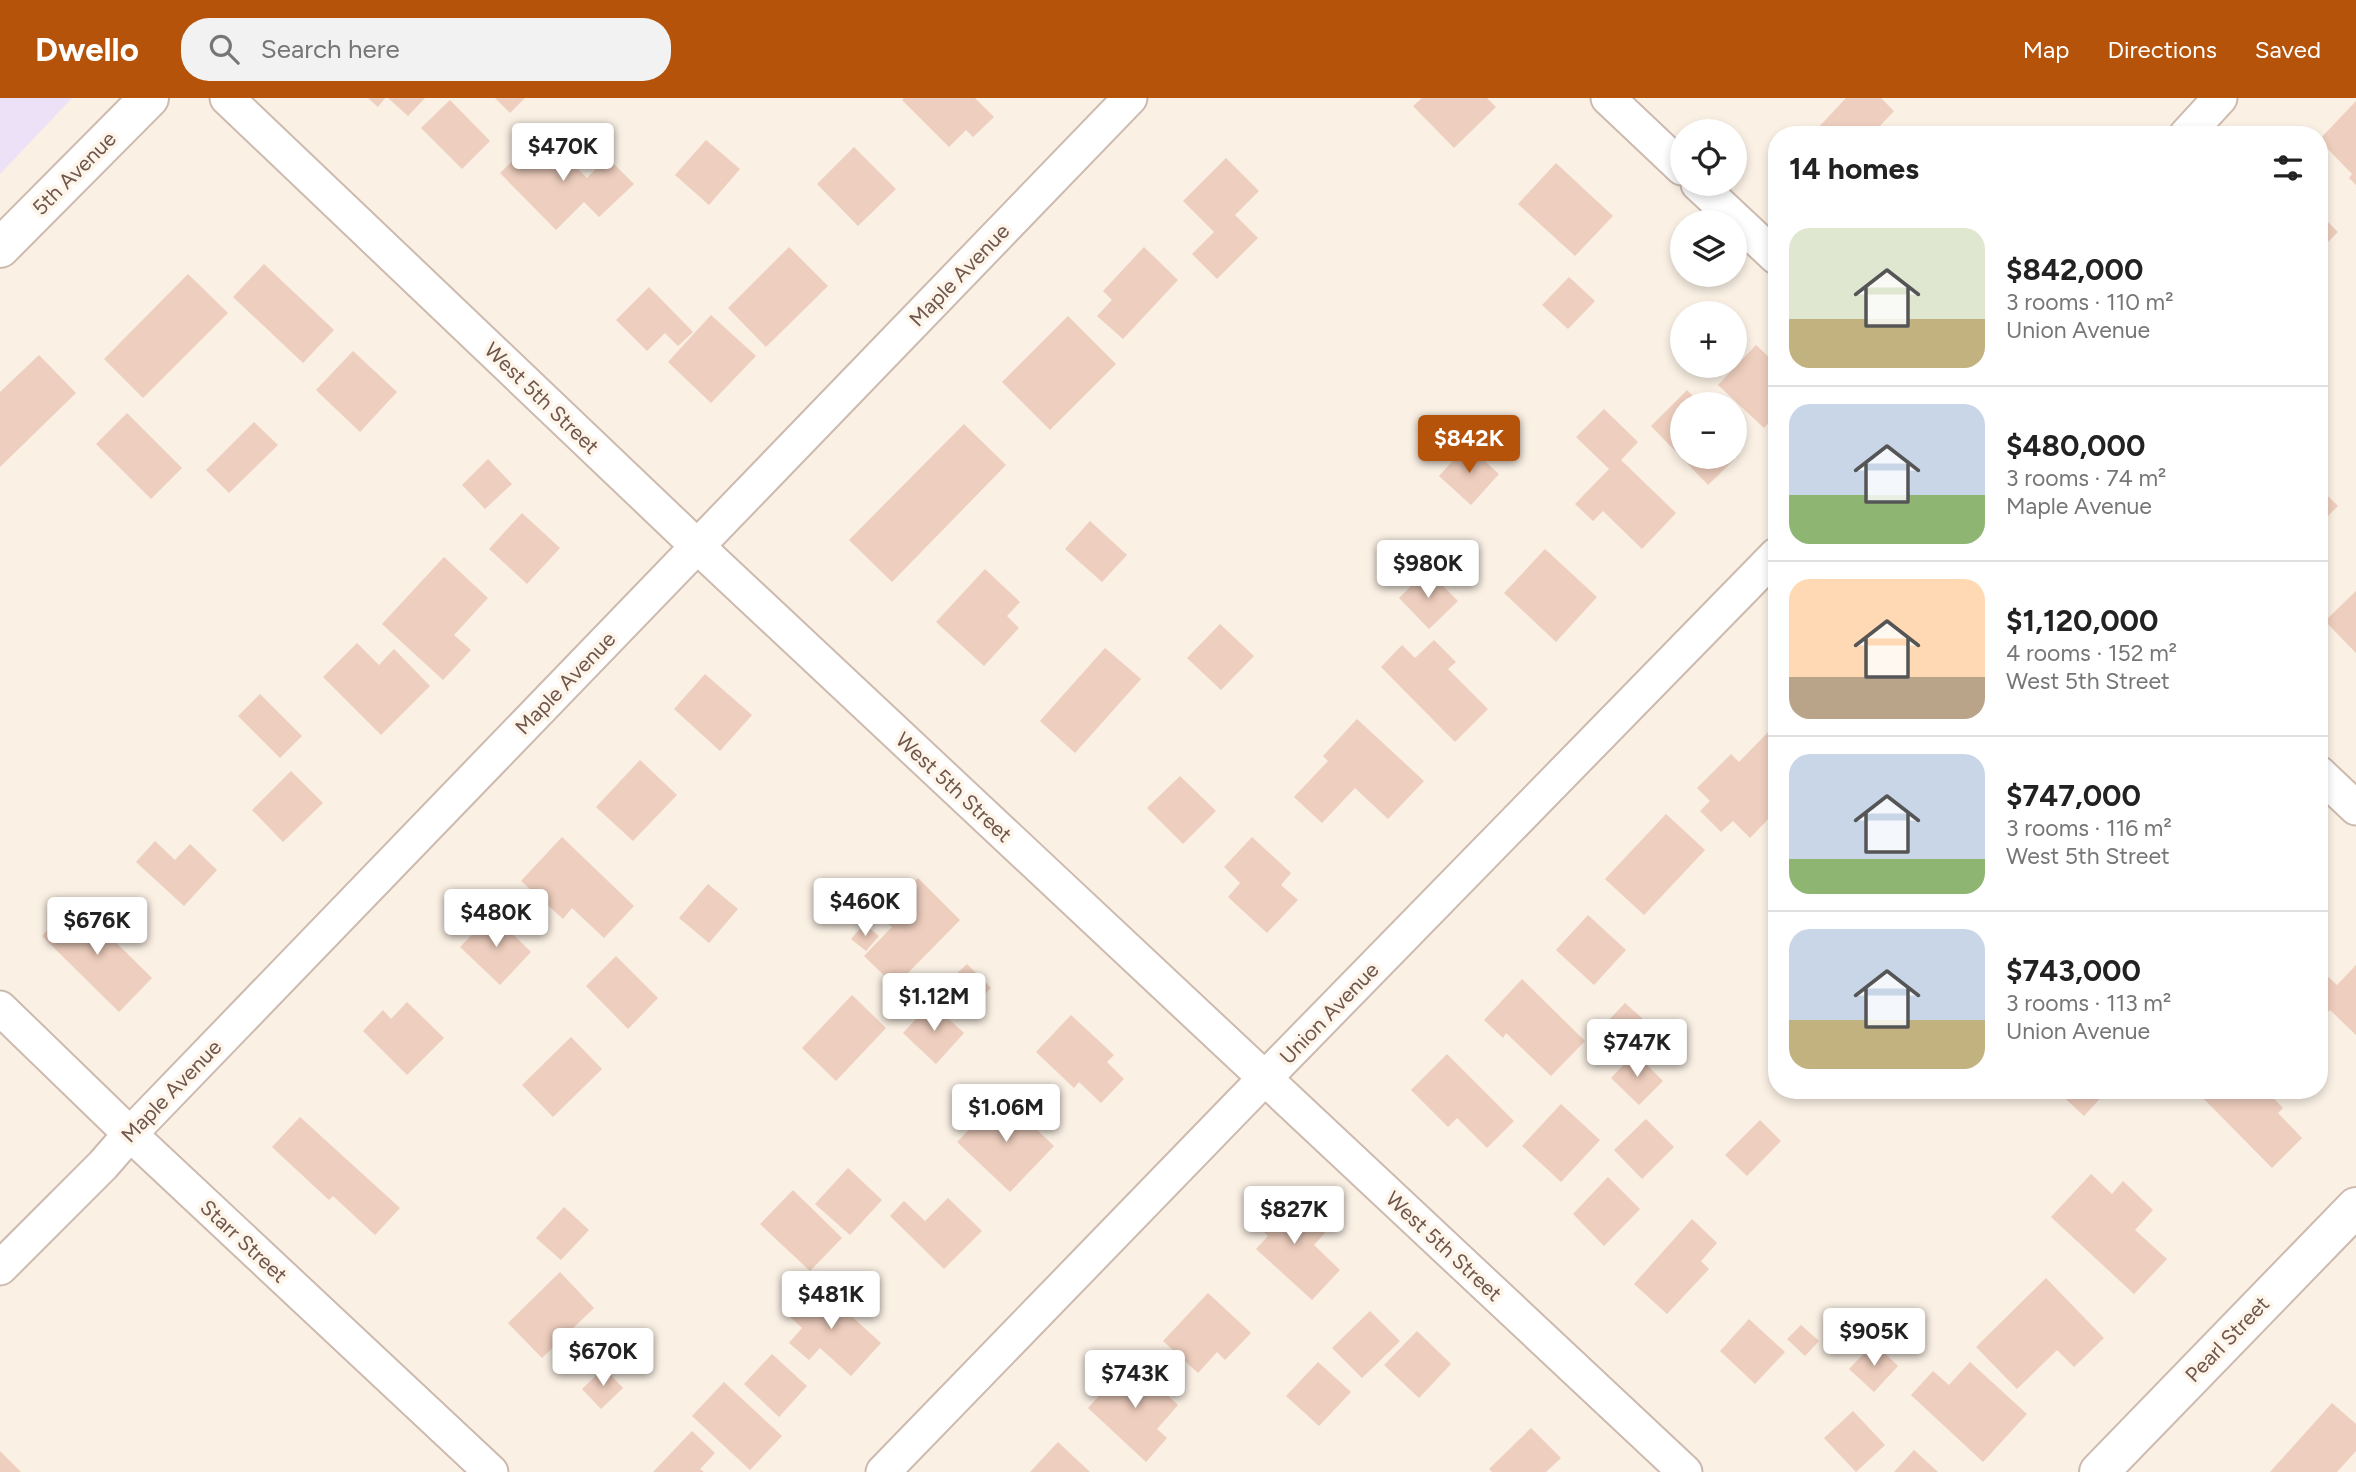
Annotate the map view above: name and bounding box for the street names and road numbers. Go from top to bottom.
street label: 5th Avenue [27,126,121,220]
street label: Maple Avenue [904,218,1014,332]
street label: West 5th Street [480,337,604,459]
street label: Maple Avenue [510,626,620,740]
street label: West 5th Street [891,727,1017,847]
street label: Union Avenue [1274,957,1384,1069]
street label: Maple Avenue [116,1034,226,1148]
street label: West 5th Street [1381,1186,1507,1306]
street label: Starr Street [195,1194,293,1288]
street label: Pearl Street [2180,1291,2274,1387]

